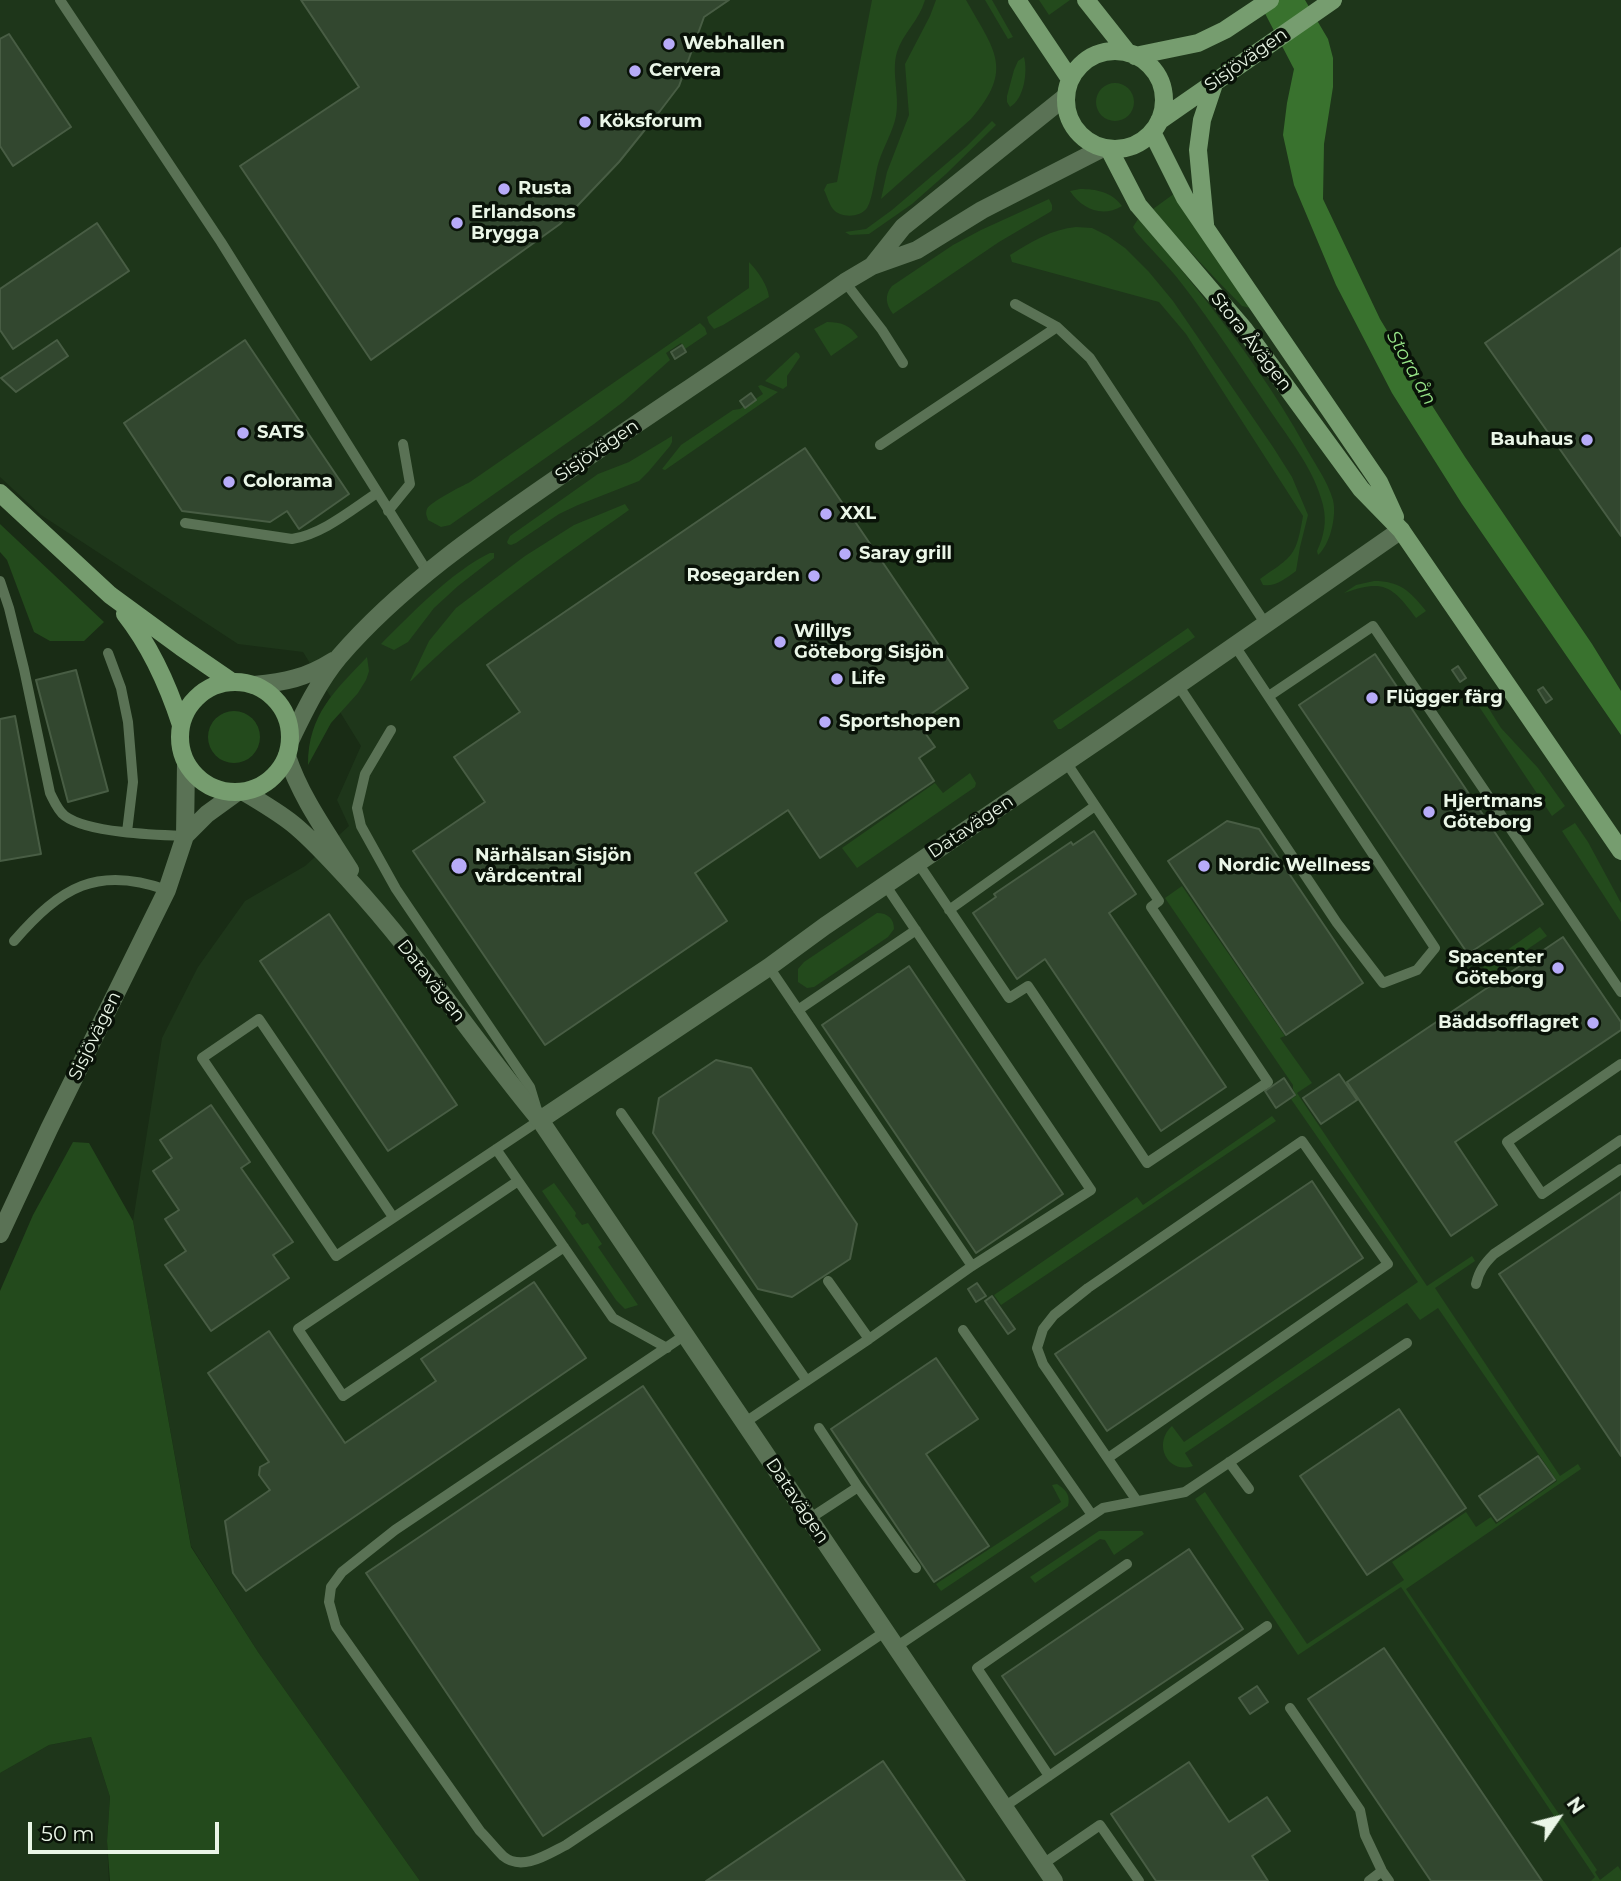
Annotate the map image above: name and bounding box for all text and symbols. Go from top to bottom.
street label: Sisjövägen [1200,24,1292,96]
place label: Webhallen [683,33,785,55]
marker: Webhallen [661,36,677,52]
place label: Cervera [649,60,721,82]
marker: Cervera [627,63,643,79]
place label: Köksforum [599,111,702,133]
marker: Köksforum [577,114,593,130]
place label: Rusta [518,178,572,200]
marker: Rusta [496,181,512,197]
place label: Erlandsons Brygga [471,202,576,244]
marker: Erlandsons Brygga [449,215,465,231]
street label: Stora Åvägen [1206,288,1296,396]
water label: Stora ån [1381,327,1441,409]
street label: Sisjövägen [551,415,643,487]
place label: SATS [257,422,304,444]
marker: SATS [235,425,251,441]
place label: Bauhaus [1490,429,1573,451]
marker: Bauhaus [1579,432,1595,448]
place label: Colorama [243,471,333,493]
marker: Colorama [221,474,237,490]
place label: XXL [840,503,876,525]
marker: XXL [818,506,834,522]
place label: Saray grill [859,543,952,565]
marker: Saray grill [837,546,853,562]
place label: Rosegarden [687,565,800,587]
marker: Rosegarden [806,568,822,584]
place label: Willys Göteborg Sisjön [794,621,944,664]
marker: Willys Göteborg Sisjön [772,634,788,650]
place label: Life [851,668,885,690]
marker: Life [829,671,845,687]
place label: Flügger färg [1386,687,1503,709]
marker: Flügger färg [1364,690,1380,706]
place label: Sportshopen [839,711,961,733]
marker: Sportshopen [817,714,833,730]
street label: Datavägen [924,791,1018,863]
place label: Hjertmans Göteborg [1443,791,1543,834]
marker: Hjertmans Göteborg [1421,804,1437,820]
place label: Närhälsan Sisjön vårdcentral [475,845,632,888]
place label: Nordic Wellness [1218,855,1371,877]
marker: Närhälsan Sisjön vårdcentral [449,856,469,876]
marker: Nordic Wellness [1196,858,1212,874]
street label: Datavägen [392,936,470,1026]
place label: Spacenter Göteborg [1448,947,1544,990]
marker: Spacenter Göteborg [1550,960,1566,976]
street label: Sisjövägen [64,988,126,1084]
place label: Bäddsofflagret [1438,1012,1579,1034]
marker: Bäddsofflagret [1585,1015,1601,1031]
street label: Datavägen [761,1454,833,1548]
north arrow [1523,1783,1593,1853]
text: N [1562,1793,1589,1819]
scale bar [32,1808,222,1852]
text: 50 m [41,1821,95,1846]

